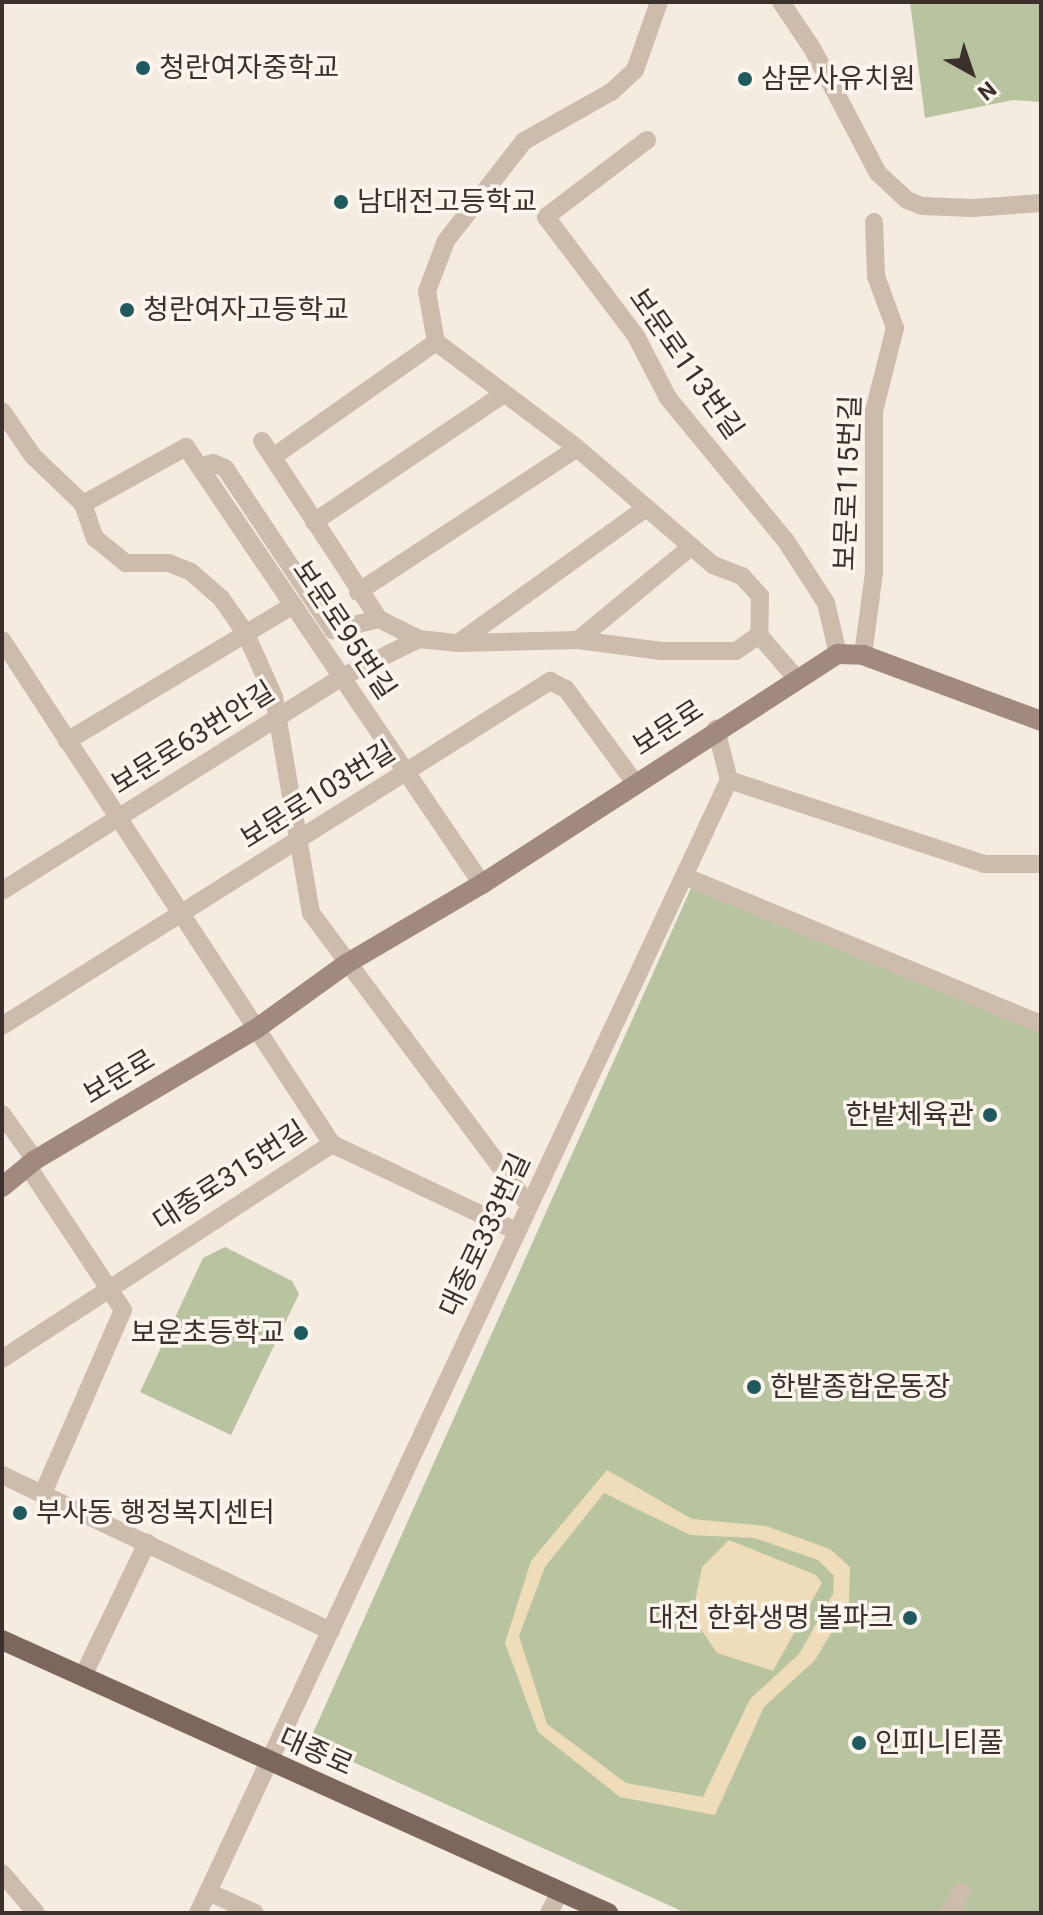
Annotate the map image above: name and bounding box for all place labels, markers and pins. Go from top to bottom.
place label: 청란여자중학교 [159,51,339,85]
marker: 청란여자중학교 [134,59,152,77]
place label: 삼문사유치원 [761,62,916,96]
marker: 삼문사유치원 [736,70,754,88]
place label: 남대전고등학교 [357,185,537,219]
marker: 남대전고등학교 [332,193,350,211]
place label: 청란여자고등학교 [143,293,349,327]
marker: 청란여자고등학교 [118,301,136,319]
place label: 한밭체육관 [845,1098,974,1132]
marker: 한밭체육관 [981,1106,999,1124]
place label: 보운초등학교 [130,1316,285,1350]
marker: 보운초등학교 [292,1324,310,1342]
place label: 한밭종합운동장 [770,1370,950,1404]
marker: 한밭종합운동장 [745,1378,763,1396]
place label: 부사동 행정복지센터 [36,1496,275,1530]
marker: 부사동 행정복지센터 [11,1504,29,1522]
place label: 대전 한화생명 볼파크 [648,1601,894,1635]
marker: 대전 한화생명 볼파크 [901,1609,919,1627]
place label: 인피니티풀 [875,1726,1004,1760]
marker: 인피니티풀 [850,1734,868,1752]

